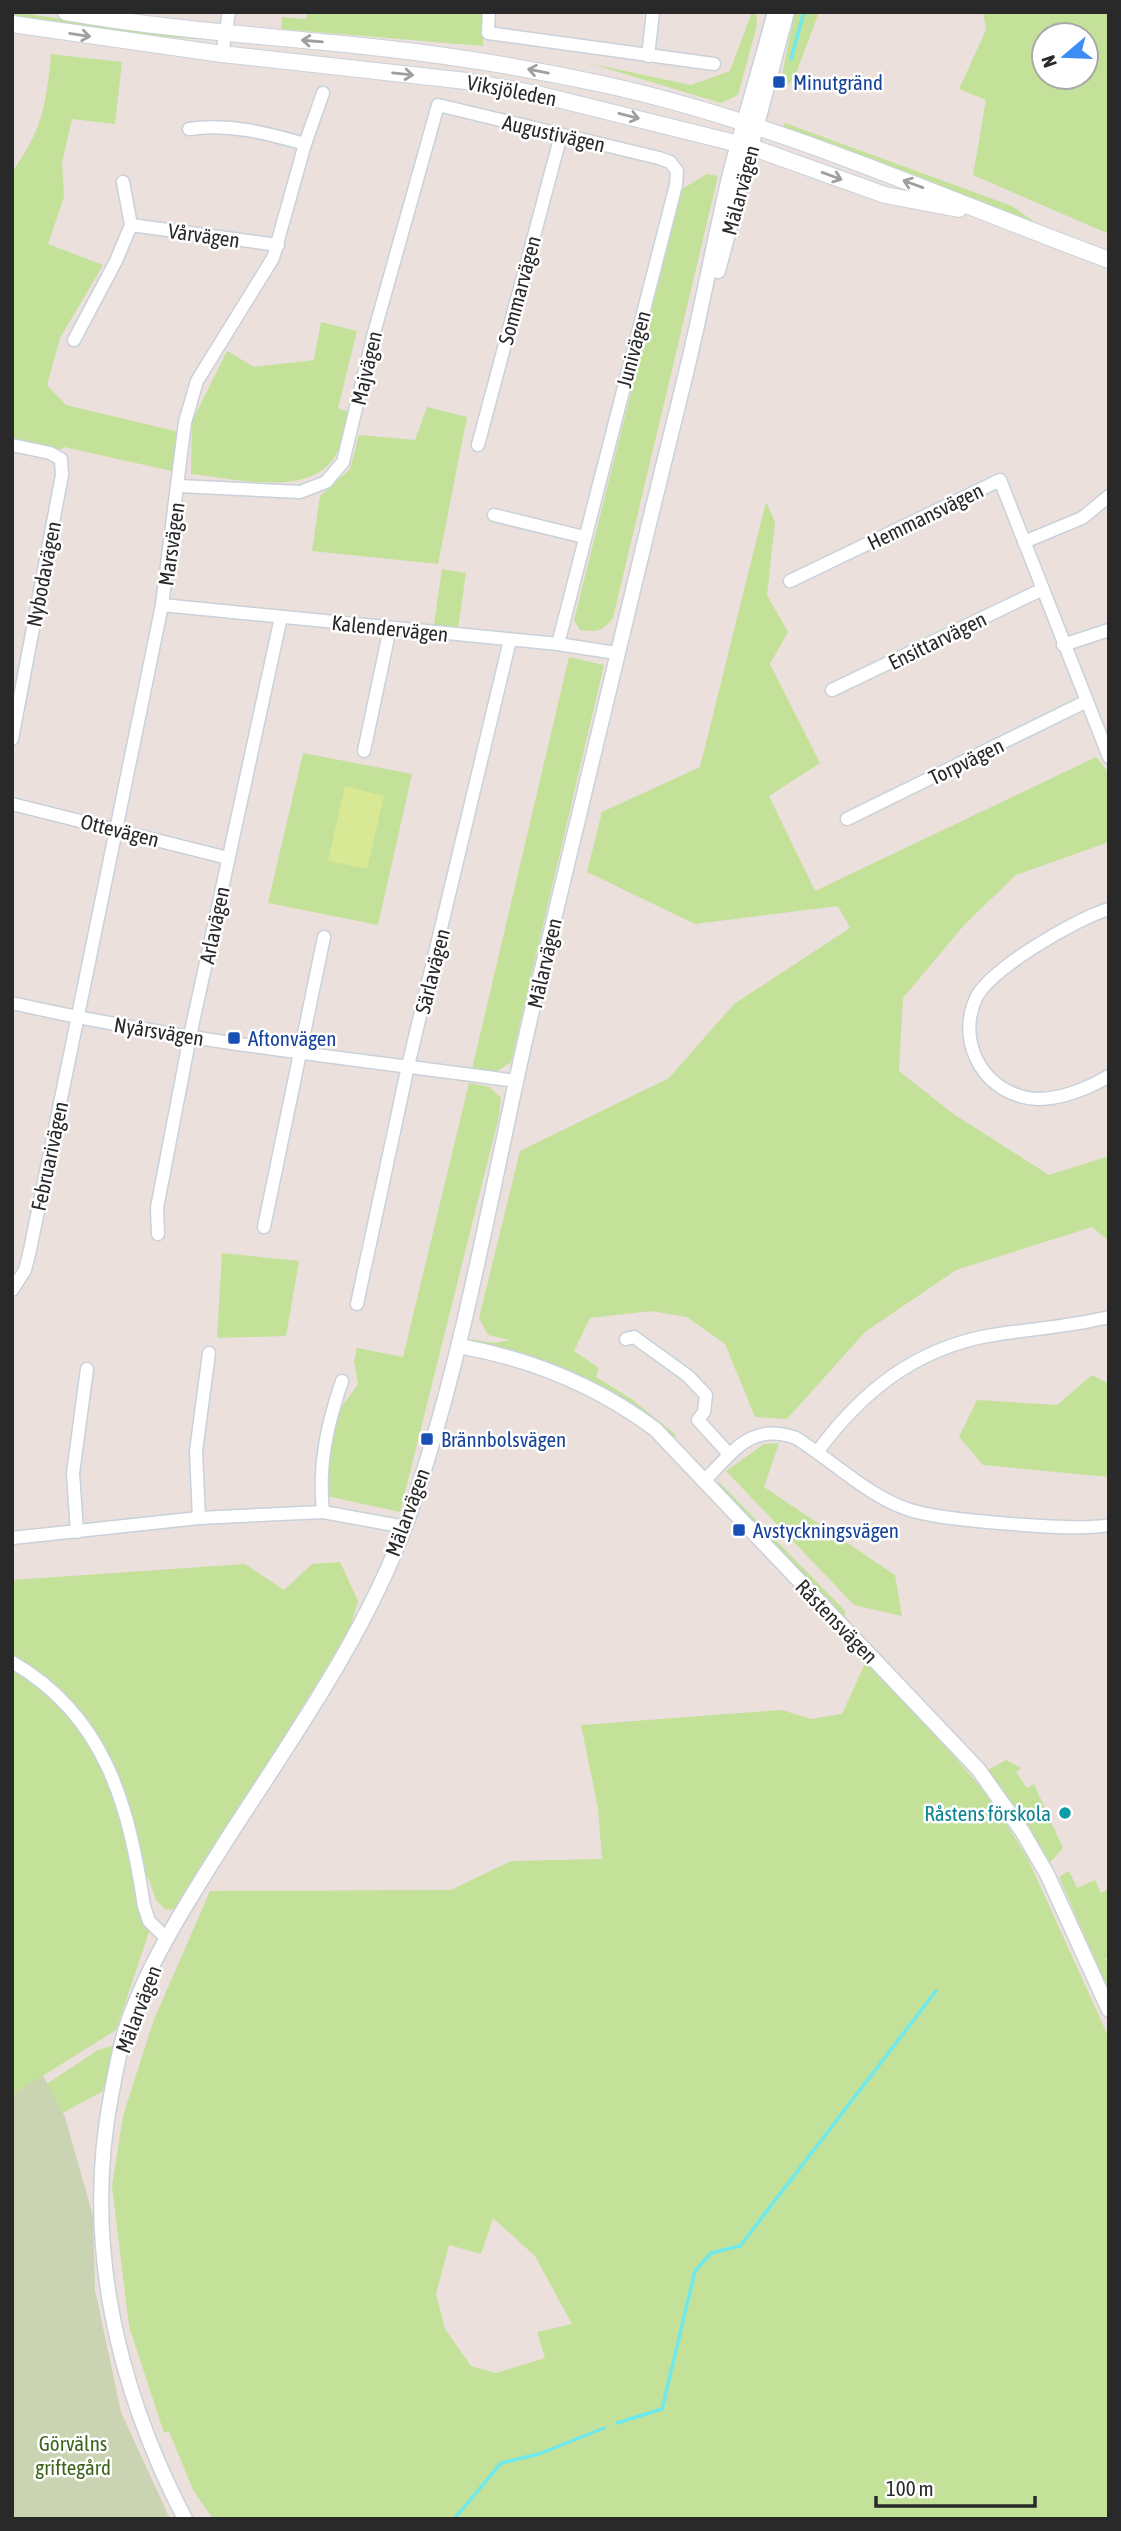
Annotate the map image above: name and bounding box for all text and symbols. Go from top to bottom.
north arrow [1030,21,1100,91]
one-way arrow [68,29,91,42]
one-way arrow [302,34,324,47]
text: N [1037,53,1061,70]
one-way arrow [527,64,550,78]
one-way arrow [391,68,414,81]
street label: Viksjöleden [465,70,559,110]
place label: Minutgränd [793,70,883,94]
marker: Minutgränd [771,74,787,90]
street label: Augustivägen [500,110,608,156]
one-way arrow [617,110,639,123]
street label: Mälarvägen [717,143,763,237]
one-way arrow [821,171,843,184]
one-way arrow [902,177,924,189]
street label: Vårvägen [167,218,241,252]
street label: Sommarvägen [493,233,545,347]
street label: Junivägen [611,308,655,390]
street label: Majvägen [346,329,386,407]
street label: Hemmansvägen [863,478,987,554]
street label: Marsvägen [153,501,189,587]
street label: Nybodavägen [21,519,65,629]
street label: Ensittarvägen [884,606,990,674]
street label: Kalendervägen [331,610,449,646]
street label: Torpvägen [925,733,1007,789]
street label: Ottevägen [78,809,162,851]
street label: Arlavägen [194,884,234,966]
street label: Mälarvägen [522,916,566,1010]
street label: Särlavägen [410,926,454,1016]
street label: Nyårsvägen [112,1012,206,1050]
place label: Aftonvägen [248,1026,337,1050]
marker: Aftonvägen [226,1030,242,1046]
street label: Februarivägen [26,1099,72,1213]
place label: Brännbolsvägen [441,1427,566,1451]
marker: Brännbolsvägen [419,1431,435,1447]
street label: Mälarvägen [380,1465,434,1559]
place label: Avstyckningsvägen [753,1518,899,1542]
marker: Avstyckningsvägen [731,1522,747,1538]
street label: Råstensvägen [791,1574,883,1668]
place label: Råstens förskola [924,1801,1051,1825]
marker: Råstens förskola [1057,1805,1073,1821]
street label: Mälarvägen [110,1962,166,2056]
park label: Görvälns griftegård [35,2431,111,2479]
scale bar [876,2464,1035,2508]
text: 100 m [886,2476,934,2500]

